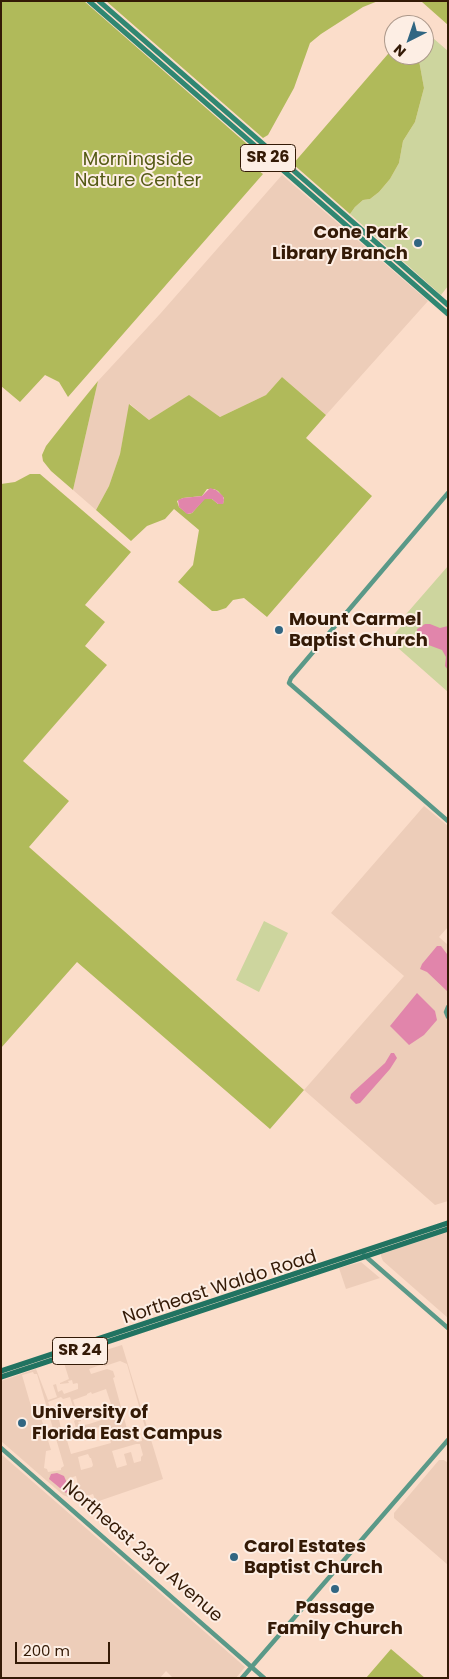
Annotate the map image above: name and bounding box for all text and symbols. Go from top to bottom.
north arrow [384,15,434,65]
text: N [389,40,410,62]
road number: SR 26 [240,144,296,172]
park label: Morningside Nature Center [75,149,201,192]
place label: Cone Park Library Branch [272,222,408,264]
marker: Cone Park Library Branch [412,237,424,249]
place label: Mount Carmel Baptist Church [289,609,428,652]
marker: Mount Carmel Baptist Church [273,624,285,636]
street label: Northeast Waldo Road [120,1246,320,1330]
road number: SR 24 [52,1338,108,1364]
place label: University of Florida East Campus [32,1402,222,1445]
marker: University of Florida East Campus [16,1417,28,1429]
street label: Northeast 23rd Avenue [57,1477,227,1627]
place label: Carol Estates Baptist Church [244,1536,383,1578]
marker: Carol Estates Baptist Church [228,1551,240,1563]
marker: Passage Family Church [329,1583,341,1595]
place label: Passage Family Church [267,1597,403,1640]
scale bar [18,1632,112,1664]
text: 200 m [23,1640,70,1661]

